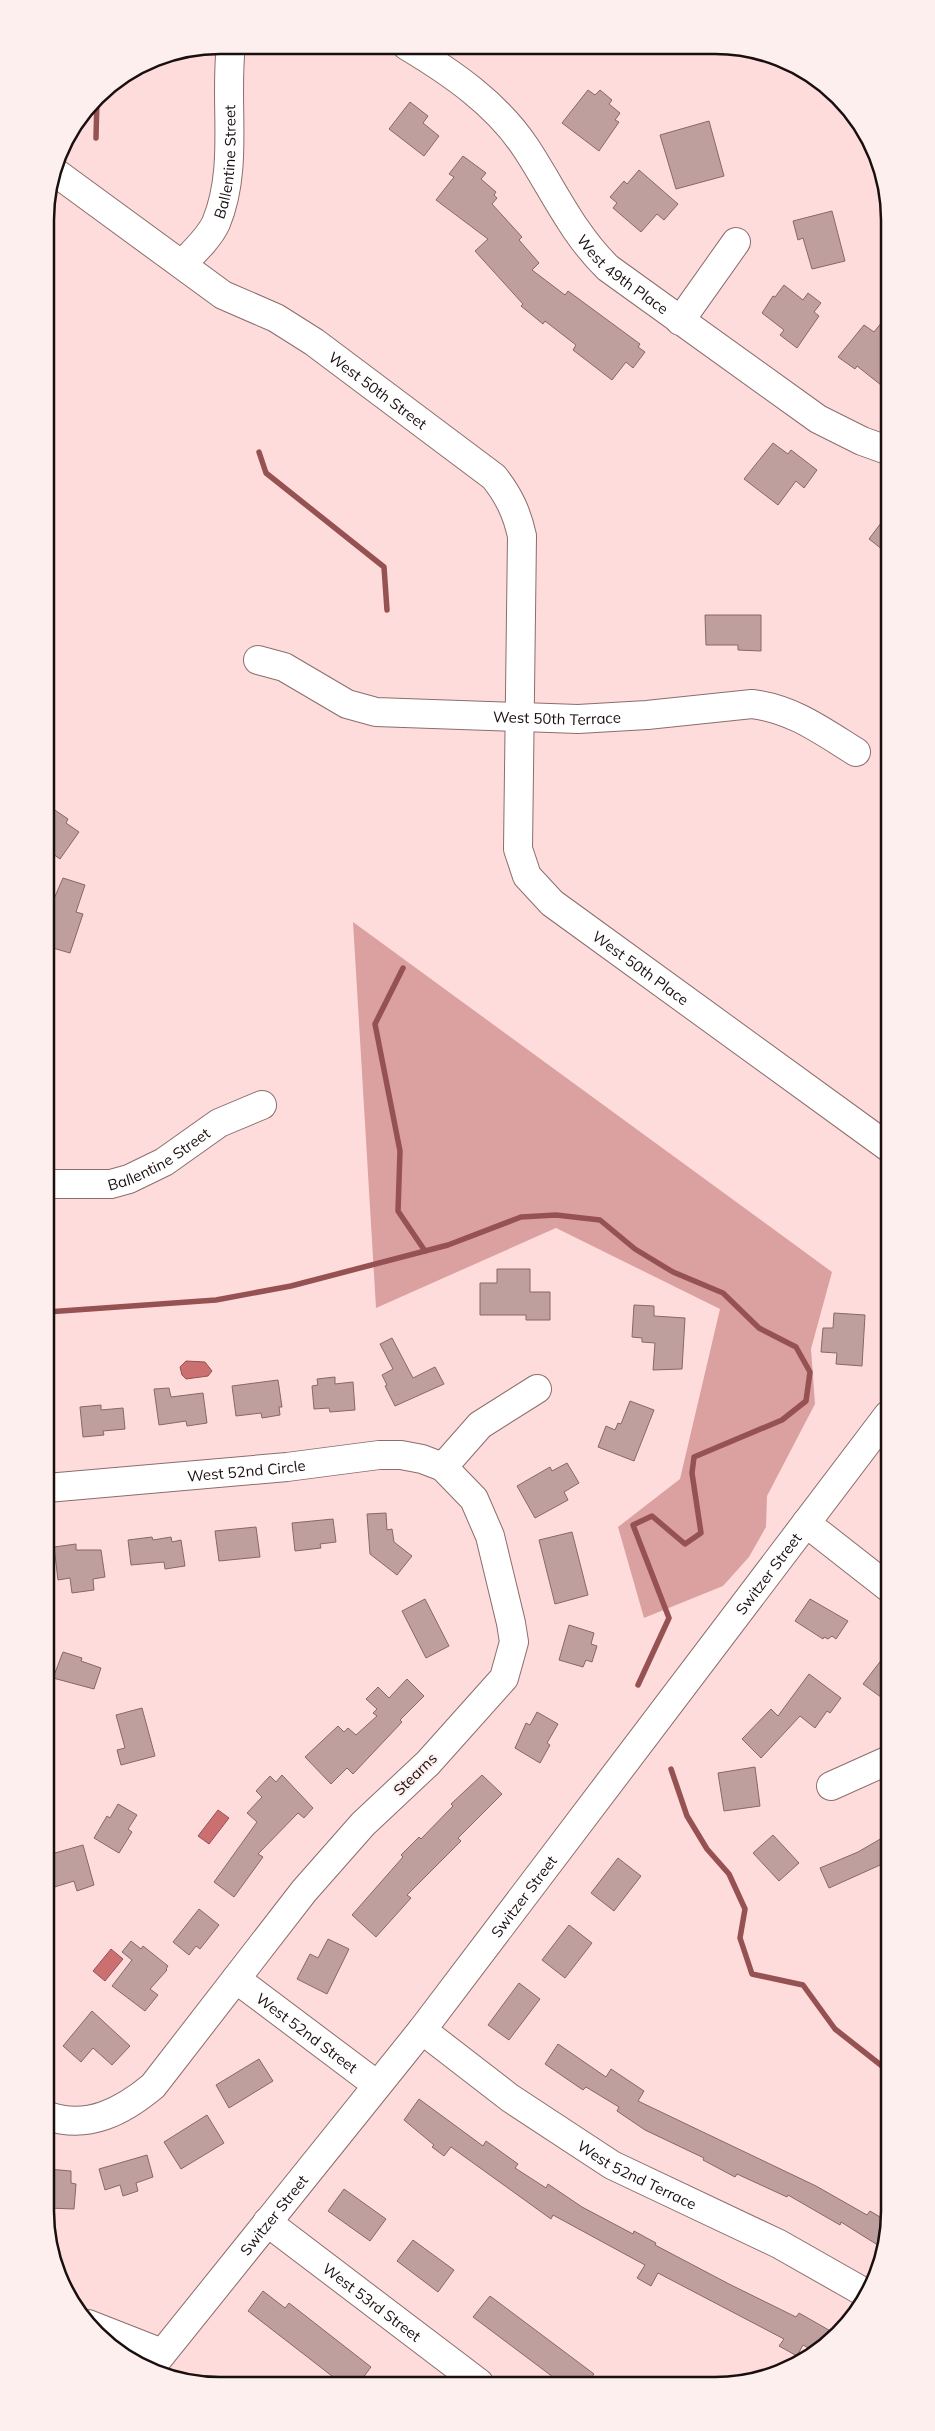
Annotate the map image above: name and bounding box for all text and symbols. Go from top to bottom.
street label: Ballentine Street [209,105,239,221]
street label: West 49th Place [573,230,672,318]
street label: West 50th Street [325,347,431,433]
street label: West 50th Terrace [493,707,621,729]
street label: West 50th Place [589,926,693,1009]
street label: Ballentine Street [105,1123,213,1194]
street label: West 52nd Circle [186,1455,307,1485]
street label: Switzer Street [731,1529,805,1618]
street label: Stearns [389,1749,441,1799]
street label: Switzer Street [486,1851,561,1941]
street label: West 52nd Street [253,1988,362,2077]
street label: West 52nd Terrace [574,2136,700,2213]
street label: Switzer Street [236,2171,312,2259]
street label: West 53rd Street [319,2258,425,2345]

